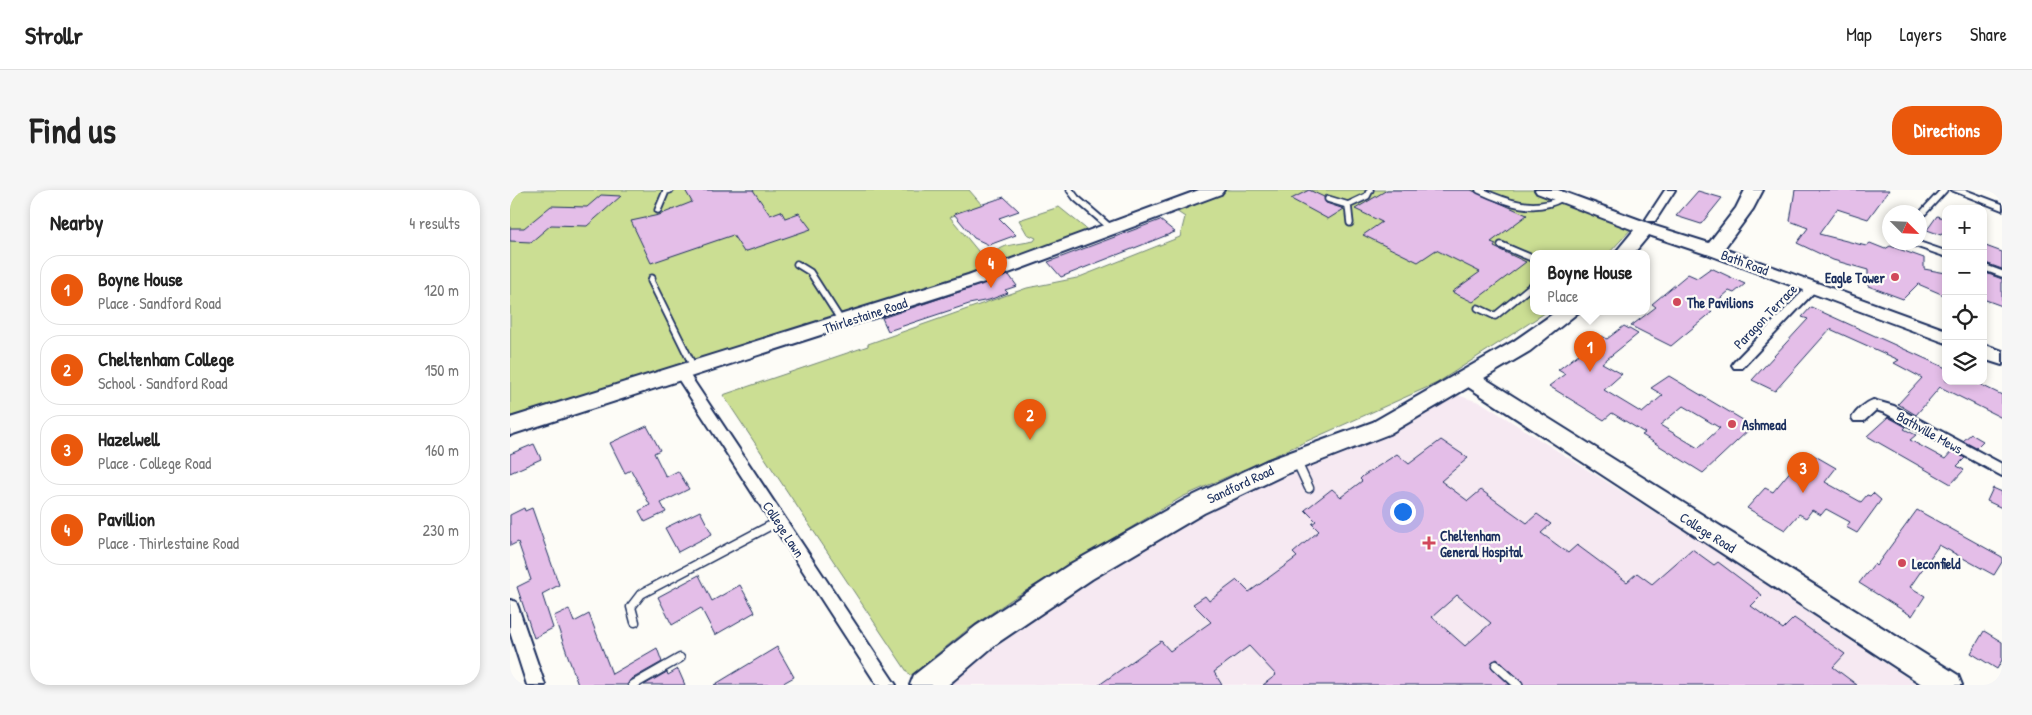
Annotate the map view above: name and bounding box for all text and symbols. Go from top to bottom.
text: Strollr [25,19,83,51]
text: Map [1846,22,1872,47]
text: Layers [1900,22,1942,47]
text: Share [1970,22,2007,47]
button: Directions [1892,106,2002,155]
text: Find us [30,107,116,154]
north arrow [1882,205,1927,250]
map controls [1942,205,1987,385]
button: + [1942,205,1987,250]
text: Nearby [50,208,103,237]
text: 4 results [409,212,460,234]
street label: Bath Road [1719,245,1772,280]
pin: 4 [975,247,1007,288]
popup [1530,250,1650,315]
button: − [1942,250,1987,295]
text: Boyne House [1548,259,1632,285]
text: Boyne House [98,266,183,292]
place label: Eagle Tower [1825,268,1886,289]
marker: Eagle Tower [1889,271,1901,283]
text: 1 [64,279,70,301]
text: 120 m [424,279,459,301]
street label: Paragon Terrace [1729,279,1802,353]
text: Place [1548,285,1578,307]
text: Place · Sandford Road [98,292,221,314]
street label: Thirlestaine Road [821,292,910,338]
place label: The Pavilions [1686,293,1754,312]
button: locate [1942,295,1987,340]
marker: The Pavilions [1671,296,1683,308]
pin: 1 [1574,331,1606,372]
button: layers [1942,340,1987,385]
text: Cheltenham College [98,346,234,372]
text: 2 [63,359,71,381]
text: 150 m [425,359,459,381]
text: School · Sandford Road [98,372,228,394]
pin: 2 [1014,399,1046,440]
street label: Bathville Mews [1894,406,1966,458]
place label: Ashmead [1742,415,1787,434]
marker: Ashmead [1726,418,1738,430]
text: Hazelwell [98,426,160,452]
text: 3 [63,439,71,461]
text: 160 m [425,439,459,461]
text: Place · College Road [98,452,211,474]
pin: 3 [1787,452,1819,493]
street label: Sandford Road [1204,460,1277,508]
street label: College Lawn [758,497,809,561]
your location [1390,499,1416,525]
text: Pavillion [98,506,155,532]
street label: College Road [1676,507,1740,558]
text: 4 [64,519,70,541]
text: 230 m [423,519,459,541]
place label: Cheltenham General Hospital [1440,526,1523,563]
text: Place · Thirlestaine Road [98,532,239,554]
marker: Cheltenham General Hospital [1422,536,1436,550]
place label: Leconfield [1912,554,1961,573]
marker: Leconfield [1896,557,1908,569]

